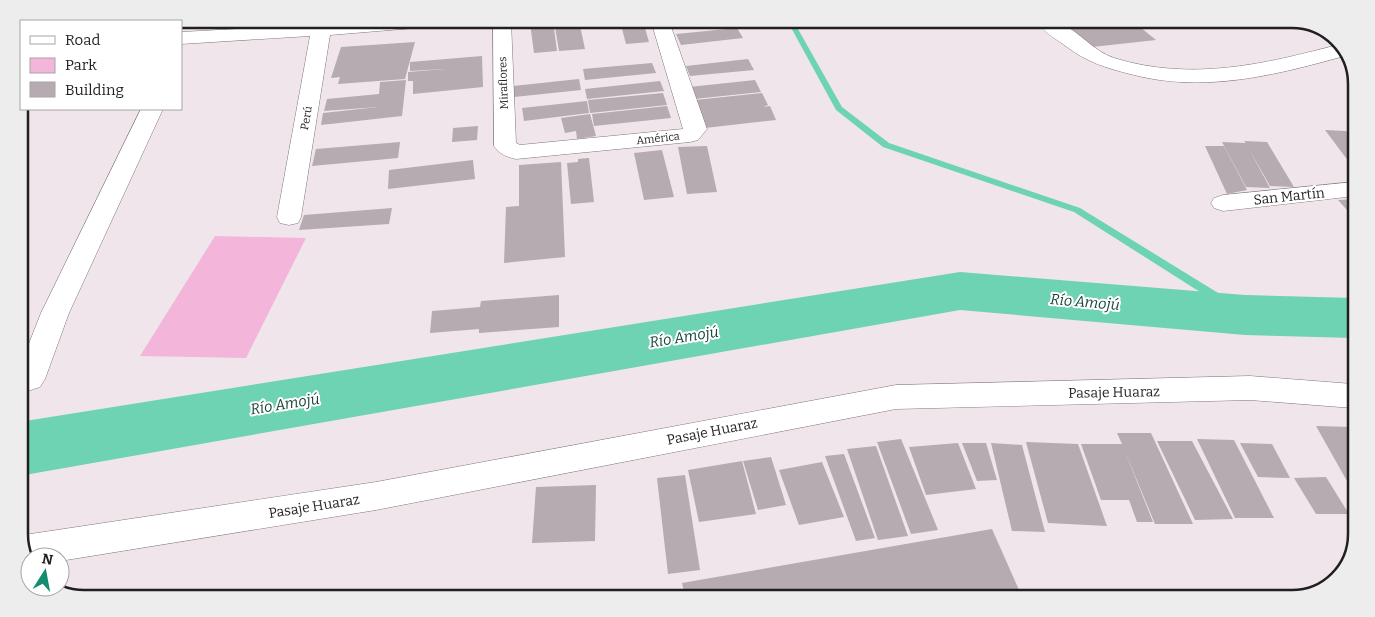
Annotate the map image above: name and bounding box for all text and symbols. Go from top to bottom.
legend [20,20,182,110]
text: Road [65,31,100,49]
text: Park [65,56,97,74]
street label: Miraflores [496,56,511,110]
text: Building [65,81,124,99]
street label: Perú [298,105,315,131]
street label: América [636,130,680,147]
street label: San Martín [1253,184,1326,209]
water label: Río Amojú [1049,290,1121,314]
water label: Río Amojú [648,323,720,351]
street label: Pasaje Huaraz [1068,383,1160,402]
water label: Río Amojú [249,390,321,418]
street label: Pasaje Huaraz [665,414,759,449]
street label: Pasaje Huaraz [267,491,361,522]
north arrow [20,547,70,597]
text: N [40,550,54,569]

